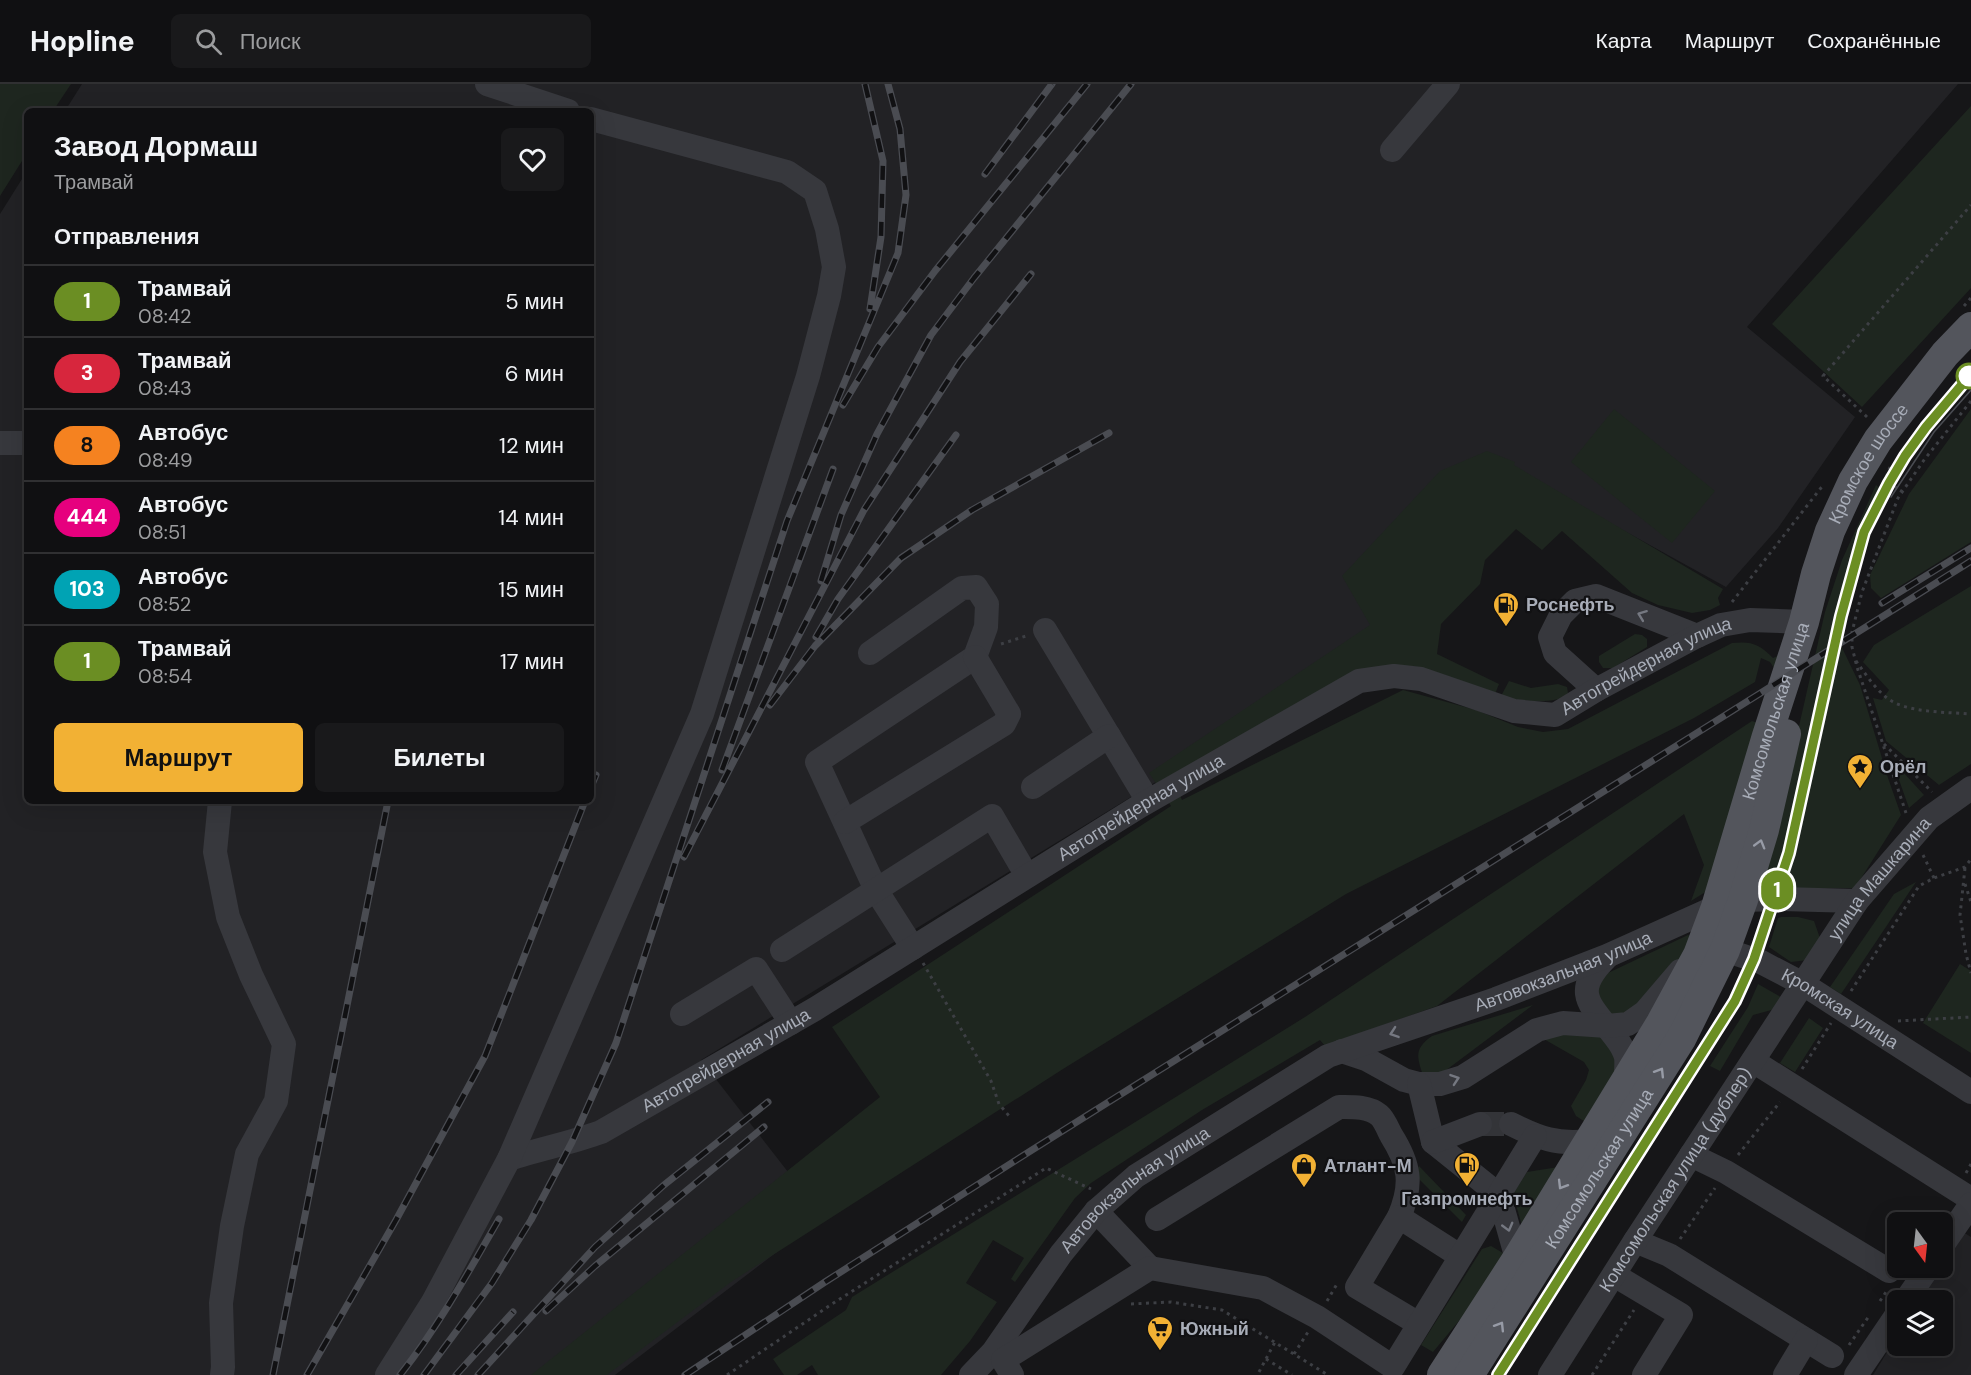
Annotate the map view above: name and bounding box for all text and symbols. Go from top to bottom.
search box [171,14,591,68]
text: Hopline [30,23,135,60]
icon: search [192,25,225,58]
text: Поиск [240,27,301,56]
text: Карта [1596,27,1652,55]
text: Маршрут [1685,27,1774,55]
text: Сохранённые [1807,27,1941,55]
text: Завод Дормаш [54,128,258,165]
button: heart [501,128,564,191]
text: Трамвай [54,169,134,195]
text: Отправления [54,222,200,251]
text: Трамвай [138,274,232,303]
text: 1 [83,287,91,315]
text: 5 мин [505,287,564,316]
text: 08:42 [138,303,192,329]
text: Трамвай [138,346,232,375]
text: 3 [81,359,93,387]
text: 6 мин [505,359,564,388]
unlabelled marker [1956,363,1971,389]
text: 08:43 [138,375,192,401]
street label: Кромское шоссе [1823,398,1914,528]
text: Автобус [138,418,228,447]
text: 8 [80,431,94,459]
text: 12 мин [499,431,564,460]
text: 08:49 [138,447,193,473]
text: Автобус [138,490,228,519]
text: 444 [67,503,107,531]
text: 14 мин [498,503,564,532]
text: 08:51 [138,519,186,545]
text: Автобус [138,562,228,591]
text: 103 [69,575,105,603]
text: 15 мин [498,575,564,604]
fuel station icon: Роснефть [1491,590,1521,628]
text: 08:52 [138,591,191,617]
place label: Роснефть [1526,593,1615,617]
one-way arrow [1638,610,1649,622]
street label: Автогрейдерная улица [1556,611,1734,721]
street label: Комсомольская улица [1736,618,1815,803]
text: Трамвай [138,634,232,663]
text: 1 [83,647,91,675]
text: 17 мин [500,647,564,676]
text: 08:54 [138,663,192,689]
button: Маршрут [54,723,303,792]
button: Билеты [315,723,564,792]
street label: Автогрейдерная улица [1053,748,1230,867]
place icon: Орёл [1845,752,1875,790]
place label: Орёл [1880,755,1926,779]
street label: улица Машкарина [1822,811,1937,945]
one-way arrow [1753,839,1765,850]
line badge: 1 [1758,870,1796,910]
text: 1 [1773,876,1781,904]
street label: Автовокзальная улица [1471,925,1657,1017]
street label: Кромская улица [1777,963,1904,1055]
street label: Автогрейдерная улица [637,1002,815,1118]
one-way arrow [1389,1026,1400,1038]
street label: Комсомольская улица (дублер) [1594,1063,1757,1297]
one-way arrow [1653,1068,1665,1078]
one-way arrow [1449,1074,1460,1086]
street label: Комсомольская улица [1540,1083,1659,1253]
street label: Автовокзальная улица [1054,1120,1215,1258]
fuel station icon: Газпромнефть [1452,1150,1482,1188]
shop icon: Атлант-М [1289,1151,1319,1189]
place label: Атлант-М [1324,1154,1412,1178]
one-way arrow [1558,1179,1570,1189]
place label: Газпромнефть [1401,1187,1533,1211]
north arrow [1887,1212,1953,1278]
map controls [1887,1212,1953,1356]
one-way arrow [1501,1221,1513,1232]
button: layers [1887,1290,1953,1356]
supermarket icon: Южный [1145,1314,1175,1352]
place label: Южный [1180,1317,1249,1341]
one-way arrow [1493,1321,1504,1332]

